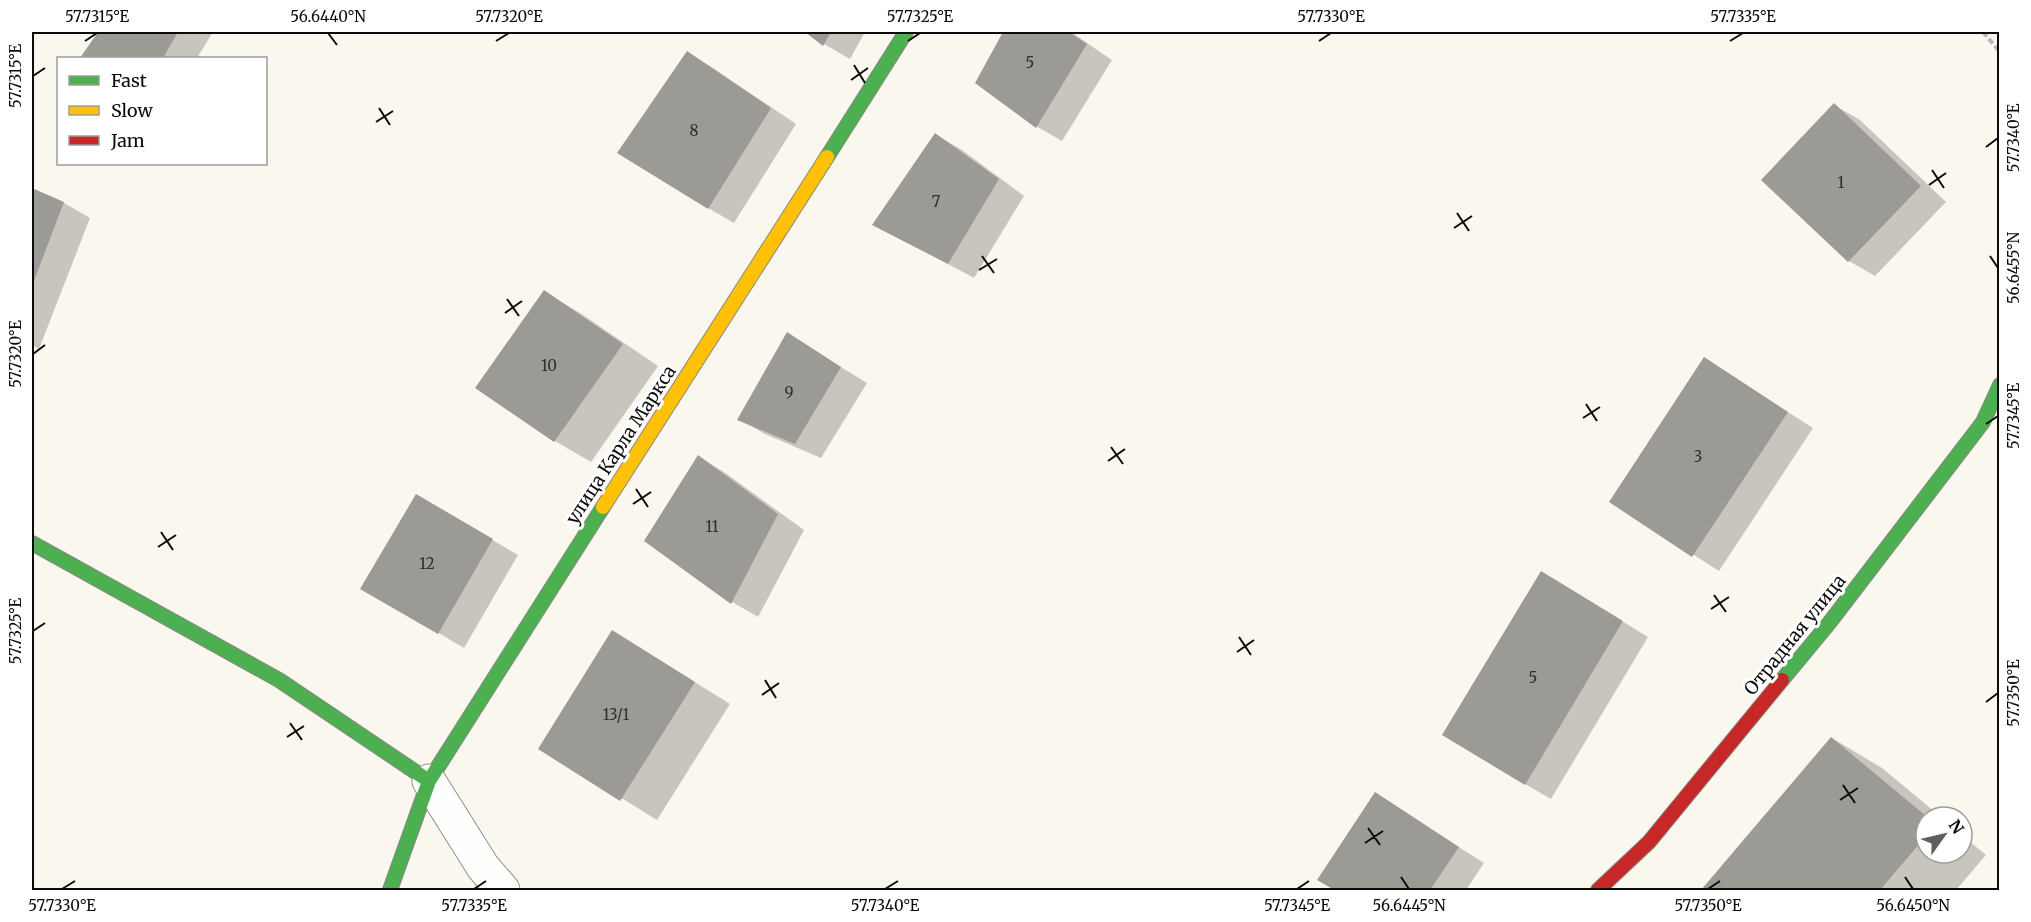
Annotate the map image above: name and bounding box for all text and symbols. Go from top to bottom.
text: 57.7315°E [65,7,130,26]
text: 56.6440°N [290,7,366,26]
text: 57.7320°E [475,7,543,26]
text: 57.7325°E [887,7,954,26]
text: 57.7330°E [1297,7,1365,26]
text: 57.7335°E [1710,7,1776,26]
text: 57.7315°E [6,43,25,108]
house number: 5 [1026,53,1034,72]
legend [57,57,267,165]
text: Fast [111,69,147,92]
text: Slow [111,99,154,122]
text: 57.7340°E [2004,103,2023,172]
house number: 8 [690,121,699,140]
text: Jam [110,129,145,152]
house number: 1 [1838,173,1845,192]
house number: 7 [932,192,941,211]
text: 56.6455°N [2004,232,2023,304]
text: 57.7320°E [6,320,25,388]
house number: 10 [541,356,557,375]
street label: улица Карла Маркса [561,361,681,529]
text: 57.7345°E [2004,382,2023,449]
house number: 9 [784,383,794,402]
house number: 3 [1694,447,1702,466]
house number: 11 [705,517,719,536]
house number: 12 [419,554,435,573]
street label: Отрадная улица [1739,569,1851,700]
text: 57.7325°E [6,597,25,664]
text: 57.7350°E [2004,659,2023,727]
house number: 5 [1529,668,1537,687]
house number: 13/1 [603,705,629,724]
north arrow [1914,805,1974,865]
text: N [1945,816,1968,838]
text: 57.7330°E [28,896,96,915]
text: 57.7335°E [441,896,507,915]
text: 57.7340°E [851,896,920,915]
text: 57.7345°E [1264,896,1331,915]
text: 56.6445°N [1372,896,1446,915]
text: 57.7350°E [1674,896,1742,915]
text: 56.6450°N [1876,896,1950,915]

